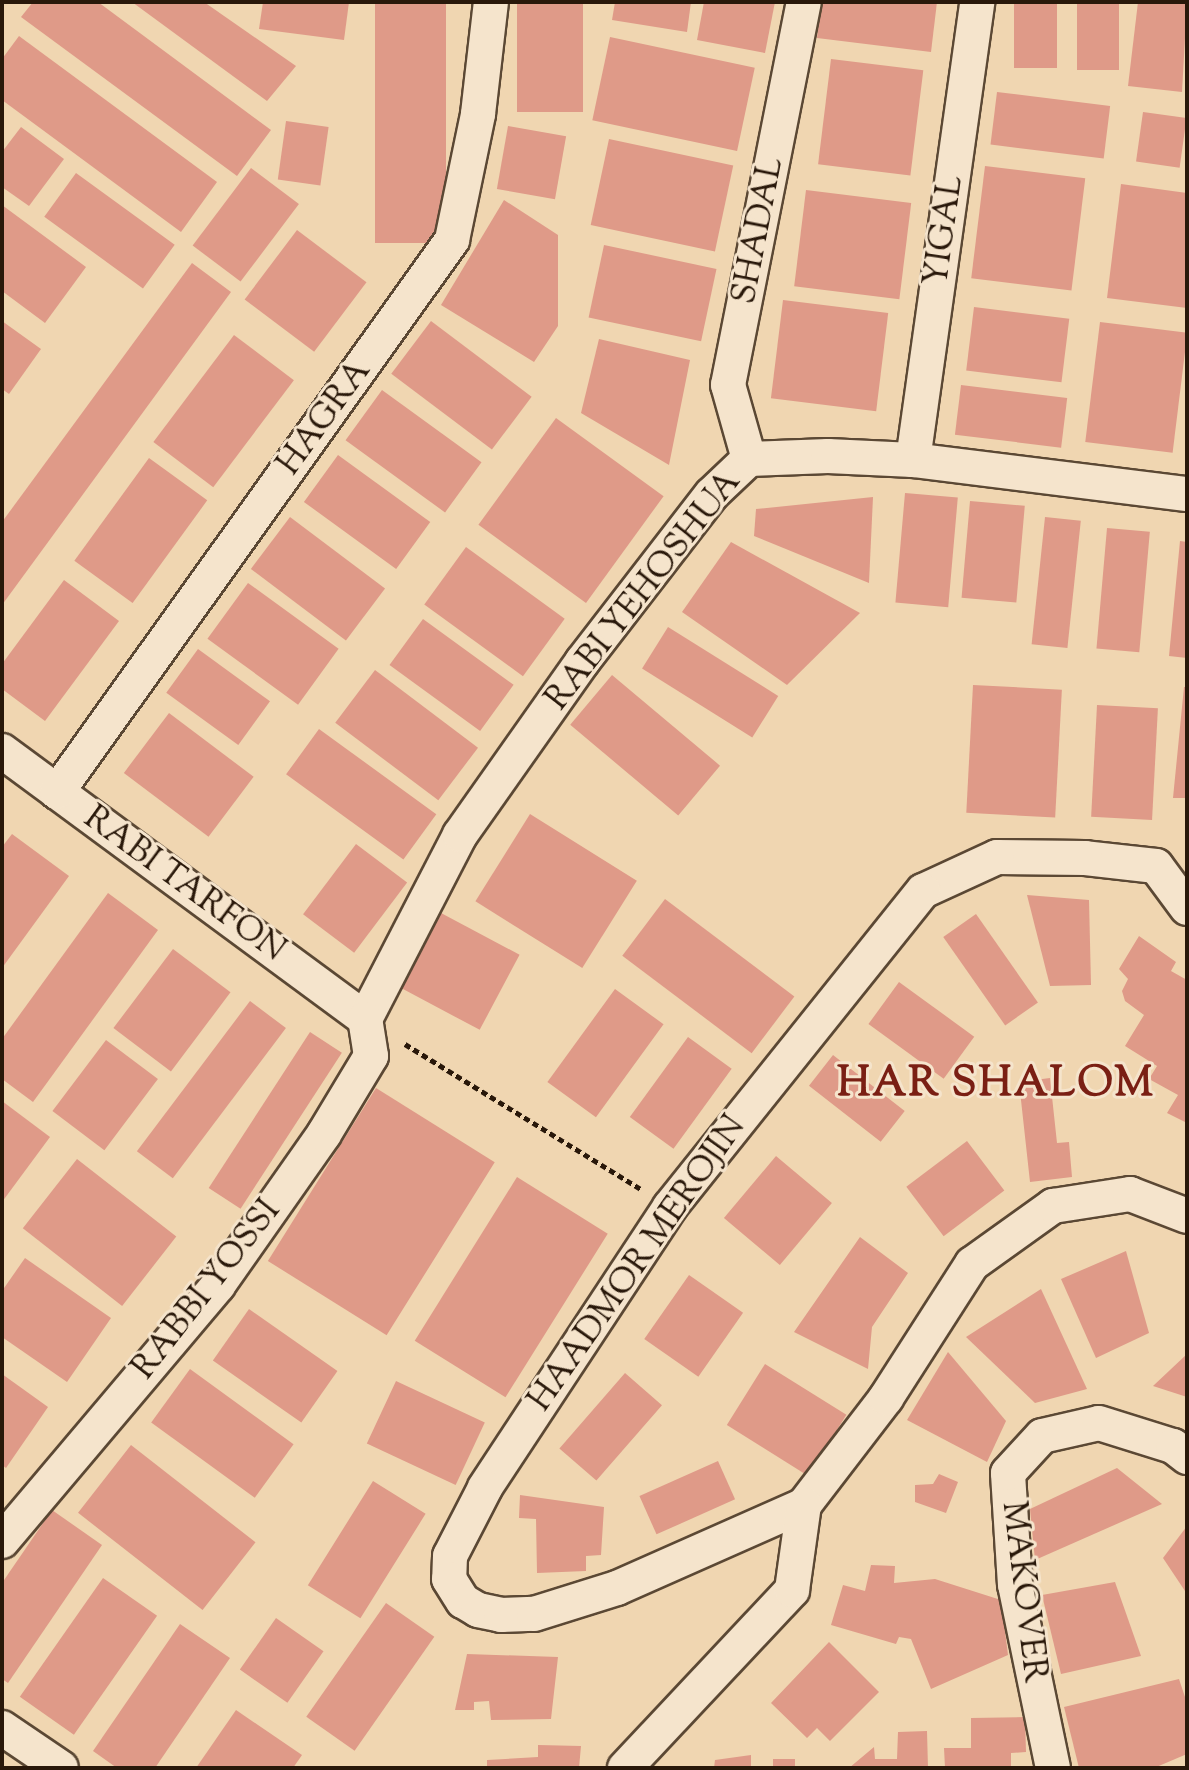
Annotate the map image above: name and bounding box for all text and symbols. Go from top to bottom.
street label: SHADAL [725,154,793,308]
street label: YIGAL [917,173,973,289]
street label: HAGRA [270,352,380,484]
street label: RABI YEHOSHUA [538,463,750,719]
street label: RABI TARFON [75,798,293,972]
district label: HAR SHALOM [837,1060,1155,1110]
street label: HAADMOR MEROJIN [521,1108,755,1420]
street label: RABBI YOSSI [124,1192,290,1388]
street label: MAKOVER [992,1499,1054,1685]

